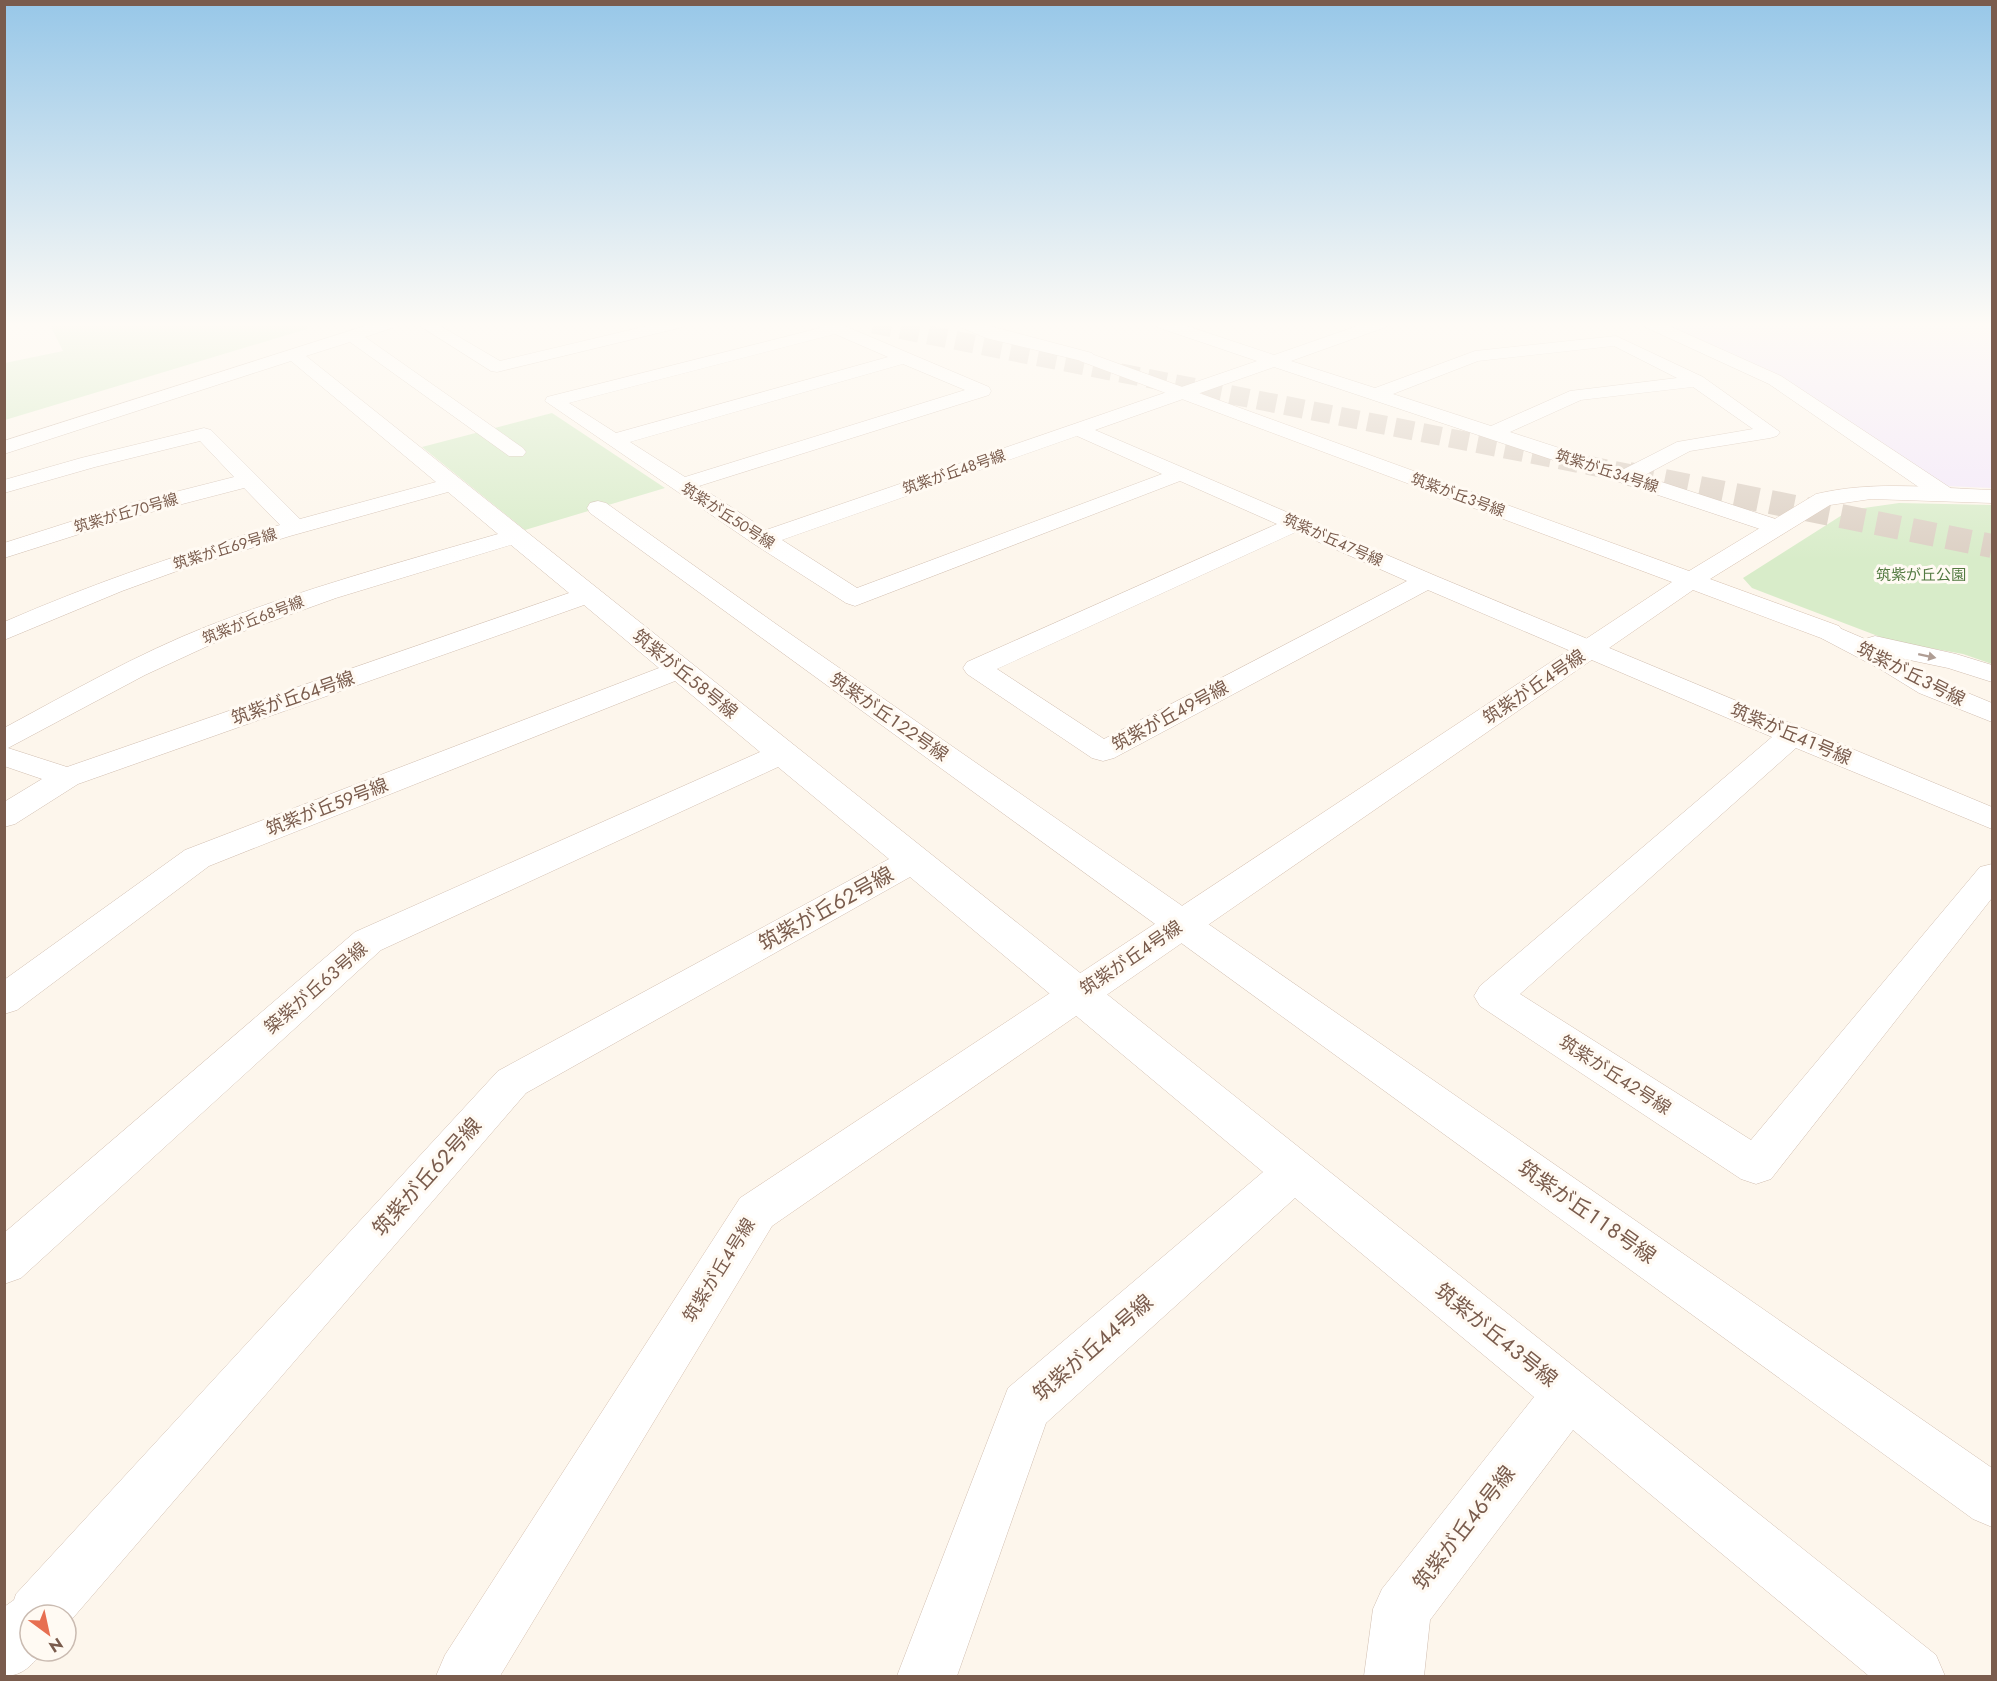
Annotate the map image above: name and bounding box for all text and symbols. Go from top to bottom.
street label: 筑紫が丘４８号線 [900,444,1008,500]
street label: 筑紫が丘３４号線 [1553,444,1661,498]
street label: 筑紫が丘３号線 [1408,468,1508,522]
street label: 筑紫が丘５０号線 [677,478,779,554]
street label: 筑紫が丘７０号線 [71,488,181,538]
street label: 筑紫が丘４７号線 [1279,508,1387,572]
street label: 筑紫が丘６９号線 [170,523,280,575]
park label: 筑紫が丘公園 [1876,564,1966,586]
street label: 筑紫が丘６８号線 [199,590,307,650]
street label: 筑紫が丘５８号線 [627,623,743,725]
street label: 筑紫が丘３号線 [1852,636,1970,712]
street label: 筑紫が丘４号線 [1478,643,1590,731]
one-way arrow [1918,651,1937,661]
street label: 筑紫が丘６４号線 [228,665,358,731]
street label: 筑紫が丘１２２号線 [824,666,954,768]
street label: 筑紫が丘４９号線 [1107,674,1233,758]
street label: 筑紫が丘４１号線 [1727,697,1855,771]
street label: 筑紫が丘５９号線 [262,772,392,842]
street label: 筑紫が丘６２号線 [753,859,899,959]
street label: 筑紫が丘４号線 [1075,914,1187,1002]
street label: 築紫が丘６３号線 [259,936,373,1040]
street label: 筑紫が丘４２号線 [1554,1029,1676,1121]
street label: 筑紫が丘６２号線 [366,1111,488,1243]
street label: 筑紫が丘１１８号線 [1512,1153,1662,1271]
street label: 筑紫が丘４号線 [677,1213,761,1327]
street label: 筑紫が丘４３号線 [1428,1276,1564,1394]
street label: 筑紫が丘４４号線 [1026,1287,1160,1409]
street label: 筑紫が丘４６号線 [1406,1460,1522,1596]
north arrow [18,1603,78,1663]
text: N [44,1632,67,1658]

